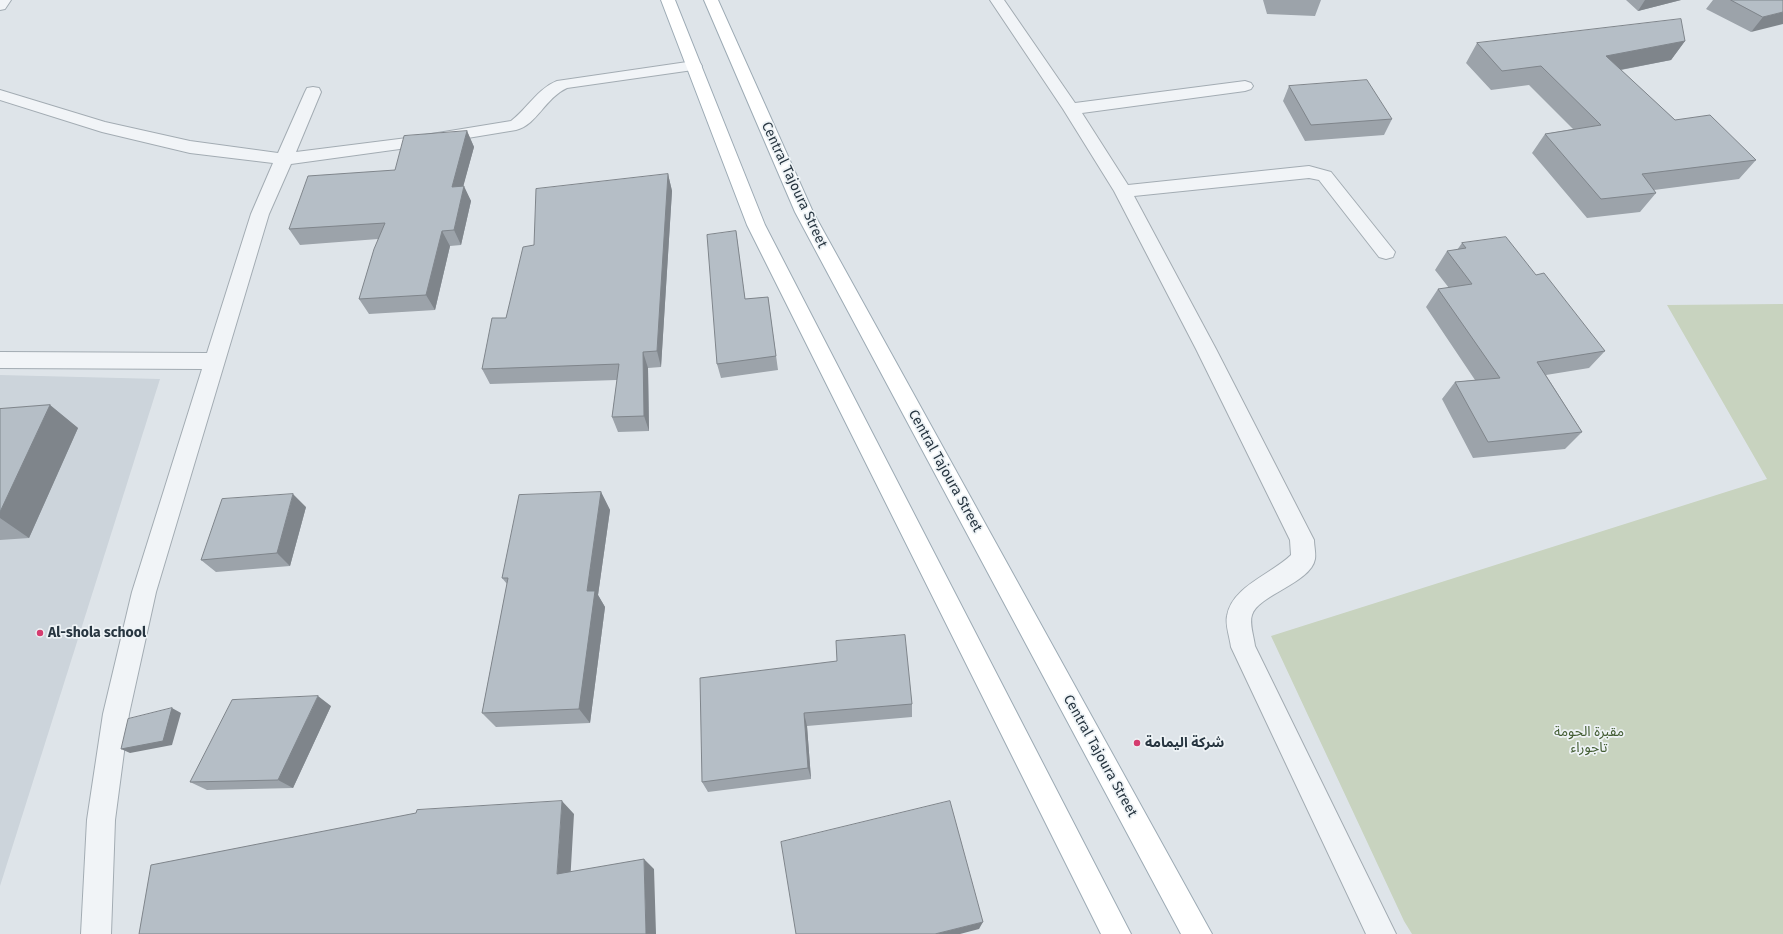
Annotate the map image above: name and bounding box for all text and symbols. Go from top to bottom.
street label: Central Tajoura Street [757,119,831,251]
street label: Central Tajoura Street [904,407,986,535]
place label: Al-shola school [48,625,146,641]
marker: Al-shola school [35,628,45,638]
street label: Central Tajoura Street [1059,692,1141,820]
park label: مقبرة الحومة تاجوراء [1554,724,1624,756]
place label: شركة اليمامة [1145,735,1224,751]
marker: شركة اليمامة [1132,738,1142,748]

